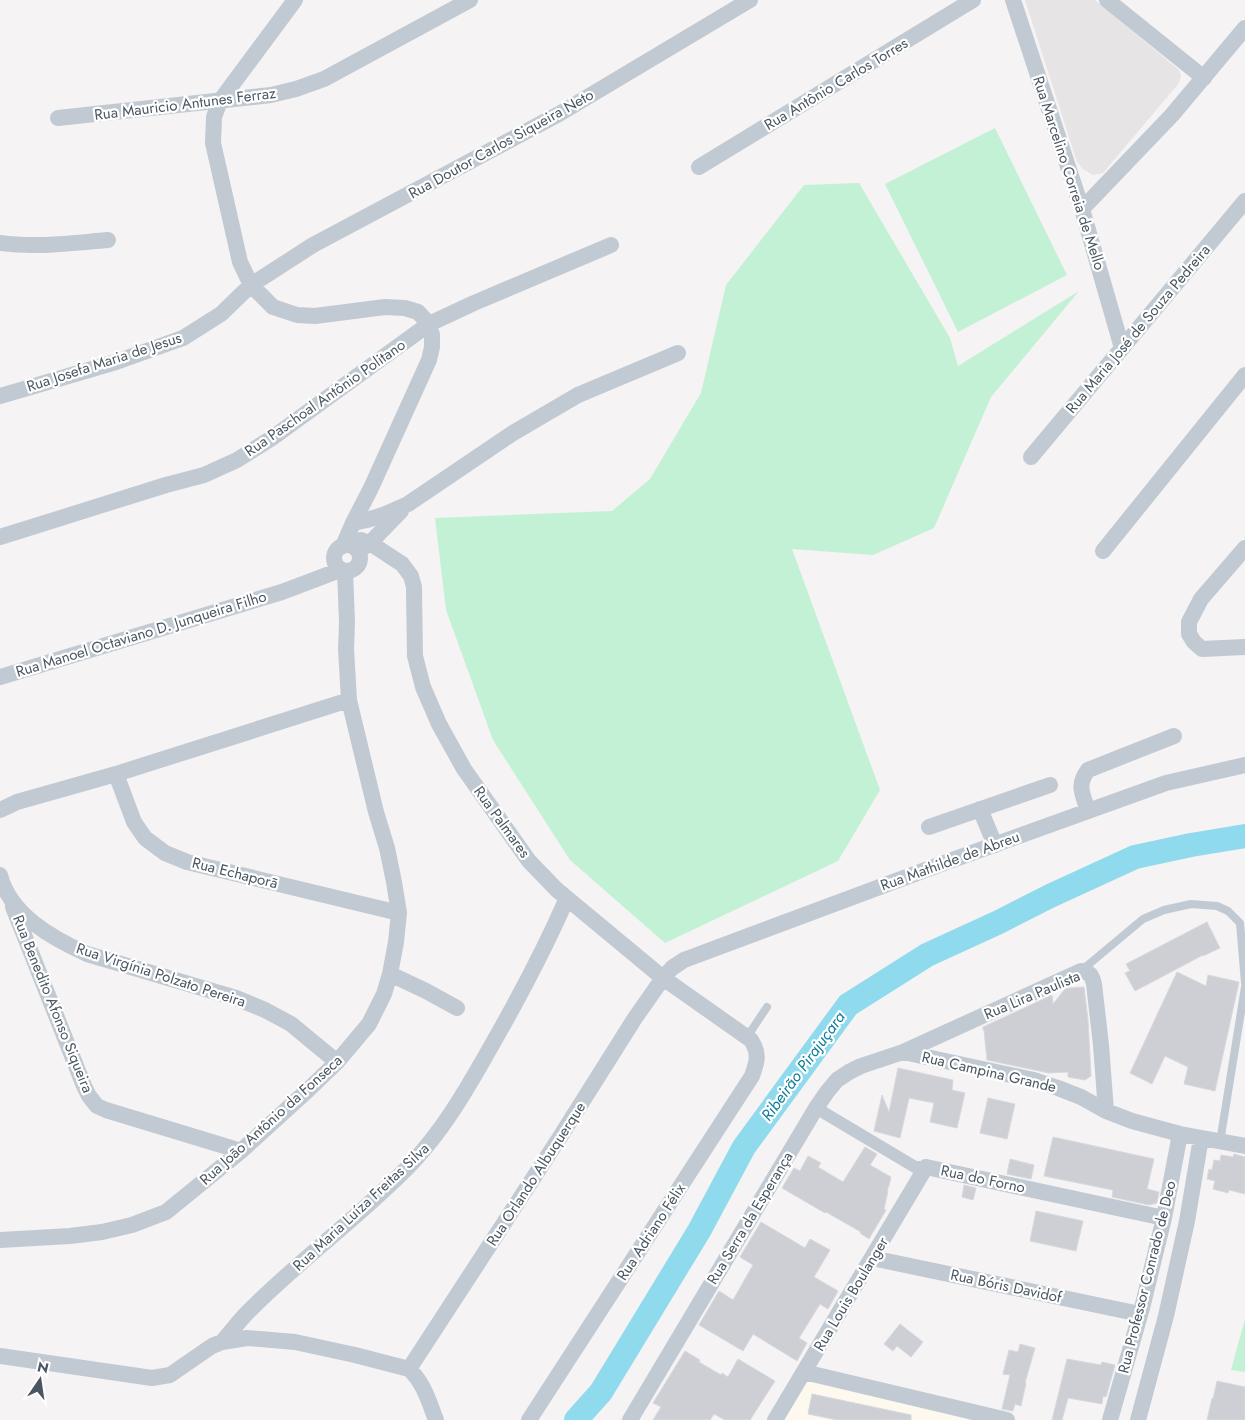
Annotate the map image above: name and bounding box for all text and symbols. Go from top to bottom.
street label: Rua Antônio Carlos Torres [760,32,912,136]
street label: Rua Marcelino Correia de Mello [1027,73,1111,273]
street label: Rua Mauricio Antunes Ferraz [93,82,277,126]
street label: Rua Doutor Carlos Siqueira Neto [404,84,598,204]
street label: Rua Maria José de Souza Pedreira [1061,240,1215,418]
street label: Rua Josefa Maria de Jesus [24,327,184,397]
street label: Rua Paschoal Antônio Politano [240,334,410,462]
street label: Rua Manoel Octaviano D. Junqueira Filho [13,585,269,683]
street label: Rua Palmares [468,782,536,862]
street label: Rua Mathilde de Abreu [877,826,1023,896]
street label: Rua Echaporã [190,852,280,894]
street label: Rua Benedito Afonso Siqueira [7,912,99,1096]
street label: Rua Virgínia Polzato Pereira [73,937,249,1013]
street label: Rua Lira Paulista [980,965,1084,1025]
water label: Ribeirão Pirajuçara [755,1006,851,1125]
street label: Rua Campina Grande [920,1046,1059,1098]
street label: Rua João Antônio da Fonseca [195,1050,347,1190]
street label: Rua Orlando Albuquerque [481,1097,591,1250]
street label: Rua Maria Luíza Freitas Silva [288,1138,434,1276]
street label: Rua Serra da Esperança [702,1147,798,1289]
street label: Rua do Forno [939,1159,1027,1199]
street label: Rua Professor Conrado de Deo [1112,1178,1182,1376]
street label: Rua Adriano Félix [611,1179,691,1285]
street label: Rua Louis Boulanger [808,1232,894,1355]
street label: Rua Bóris Davidof [948,1263,1064,1309]
north arrow [15,1355,65,1405]
text: N [35,1356,51,1378]

